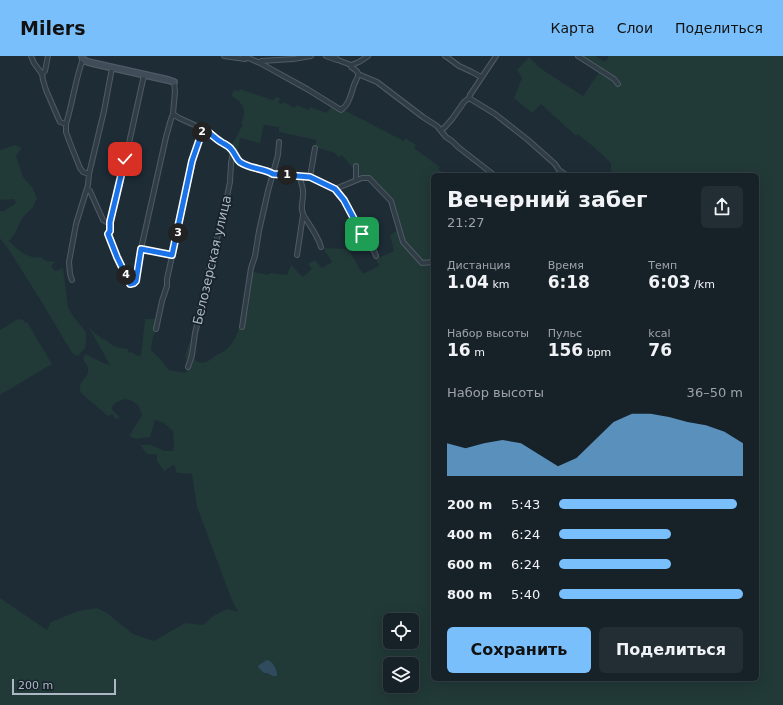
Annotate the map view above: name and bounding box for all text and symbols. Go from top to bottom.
text: Milers [20,17,86,39]
text: Карта [551,20,595,36]
text: Слои [617,20,653,36]
text: Поделиться [675,20,763,36]
pin: 2 [192,122,212,142]
text: 2 [198,125,206,138]
pin [108,142,142,176]
icon: check [114,148,136,170]
pin: 1 [277,165,297,185]
text: 1 [283,168,291,181]
button: share [701,186,743,228]
text: Вечерний забег [447,187,648,212]
street label: Белозерская улица [190,194,234,326]
text: 21:27 [447,215,484,230]
pin [345,217,379,251]
pin: 3 [168,223,188,243]
icon: arrive [351,223,373,245]
text: 3 [174,226,182,239]
text: Дистанция [447,259,510,272]
text: Время [548,259,584,272]
text: Темп [648,259,677,272]
pin: 4 [116,265,136,285]
text: 4 [122,268,130,281]
text: 1.04 [447,272,489,292]
text: 6:18 [548,272,590,292]
text: 6:03 [648,272,691,292]
text: km [489,278,510,291]
text: /km [691,278,715,291]
text: Набор высоты [447,327,529,340]
text: Пульс [548,327,582,340]
text: kcal [648,327,671,340]
text: 16 [447,340,471,360]
text: 156 [548,340,583,360]
text: 76 [648,340,672,360]
text: m [471,346,485,359]
text: bpm [583,346,611,359]
text: Набор высоты [447,385,544,400]
text: 36–50 m [687,385,743,400]
text: 200 m [447,497,492,512]
text: 5:43 [511,497,540,512]
text: 400 m [447,527,492,542]
text: 6:24 [511,527,540,542]
text: 600 m [447,557,492,572]
text: 6:24 [511,557,540,572]
text: 800 m [447,587,492,602]
text: 5:40 [511,587,540,602]
map controls [383,613,419,693]
button: locate [383,613,419,649]
button: Сохранить [447,627,591,673]
button: Поделиться [599,627,743,673]
button: layers [383,657,419,693]
scale bar [12,677,116,696]
text: 200 m [18,679,53,692]

